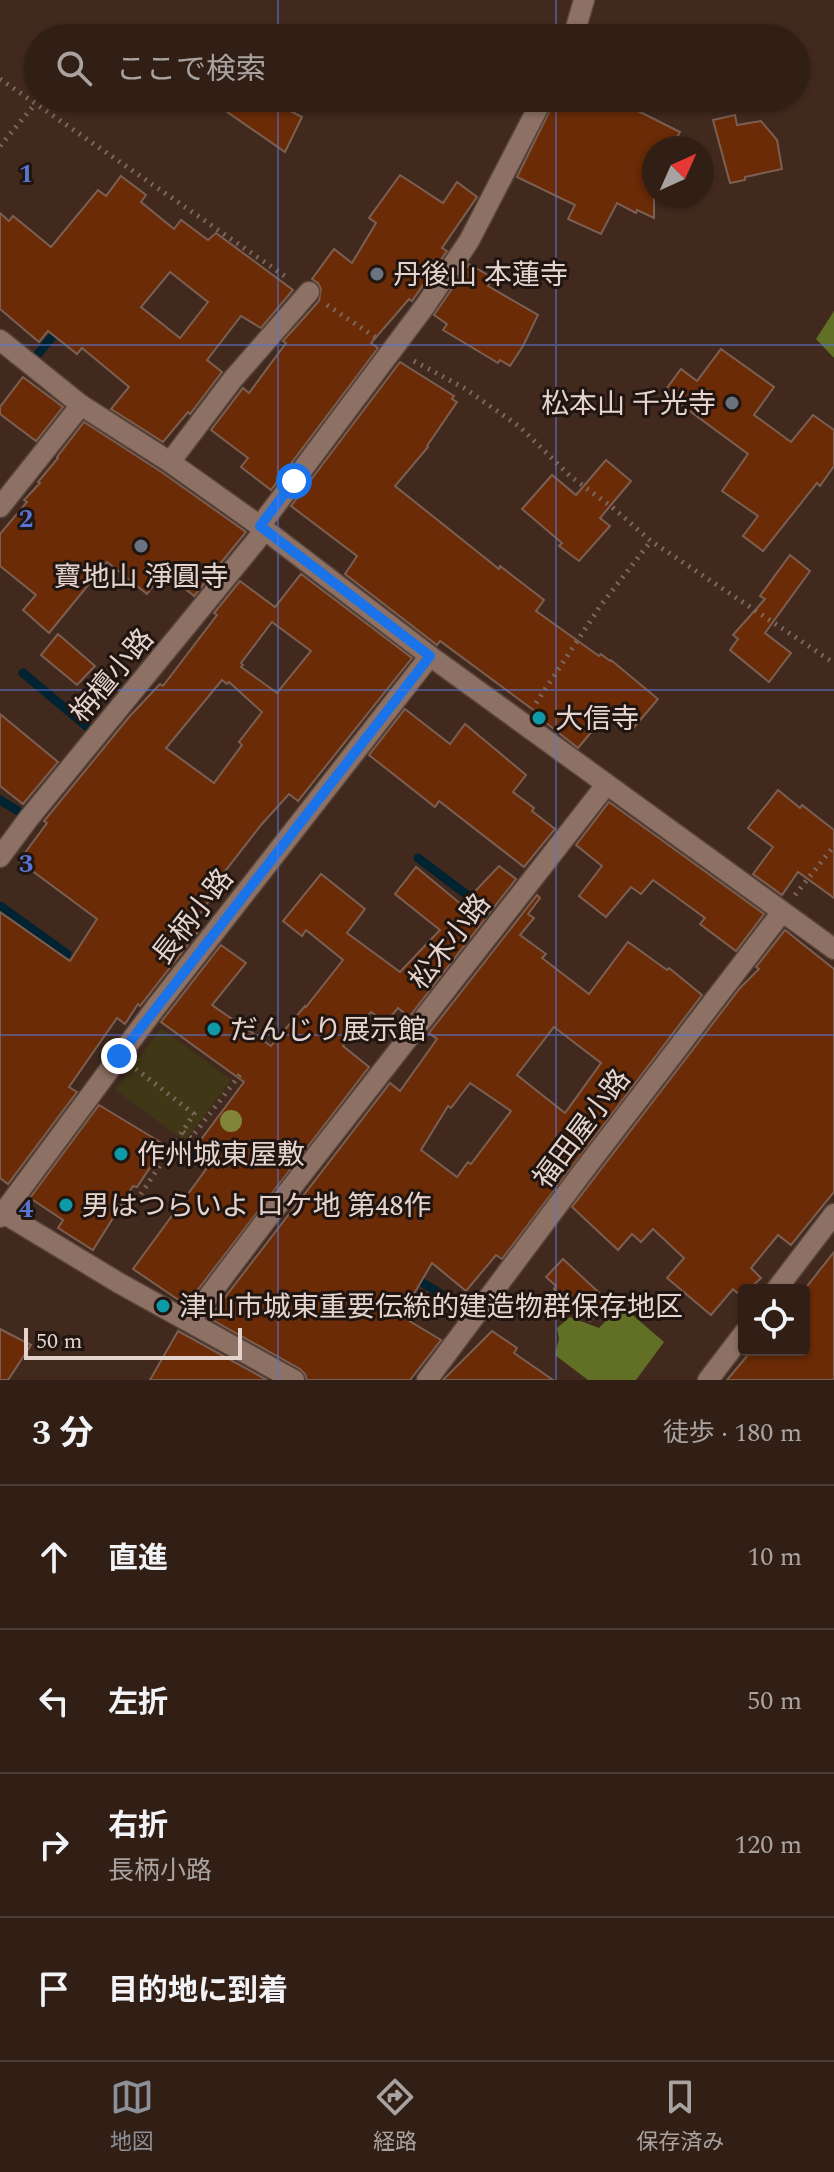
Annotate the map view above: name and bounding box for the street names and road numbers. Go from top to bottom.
street label: 栴檀小路 [60,619,165,733]
street label: 長柄小路 [142,860,245,974]
street label: 松木小路 [399,885,502,999]
street label: 福田屋小路 [523,1060,642,1198]

